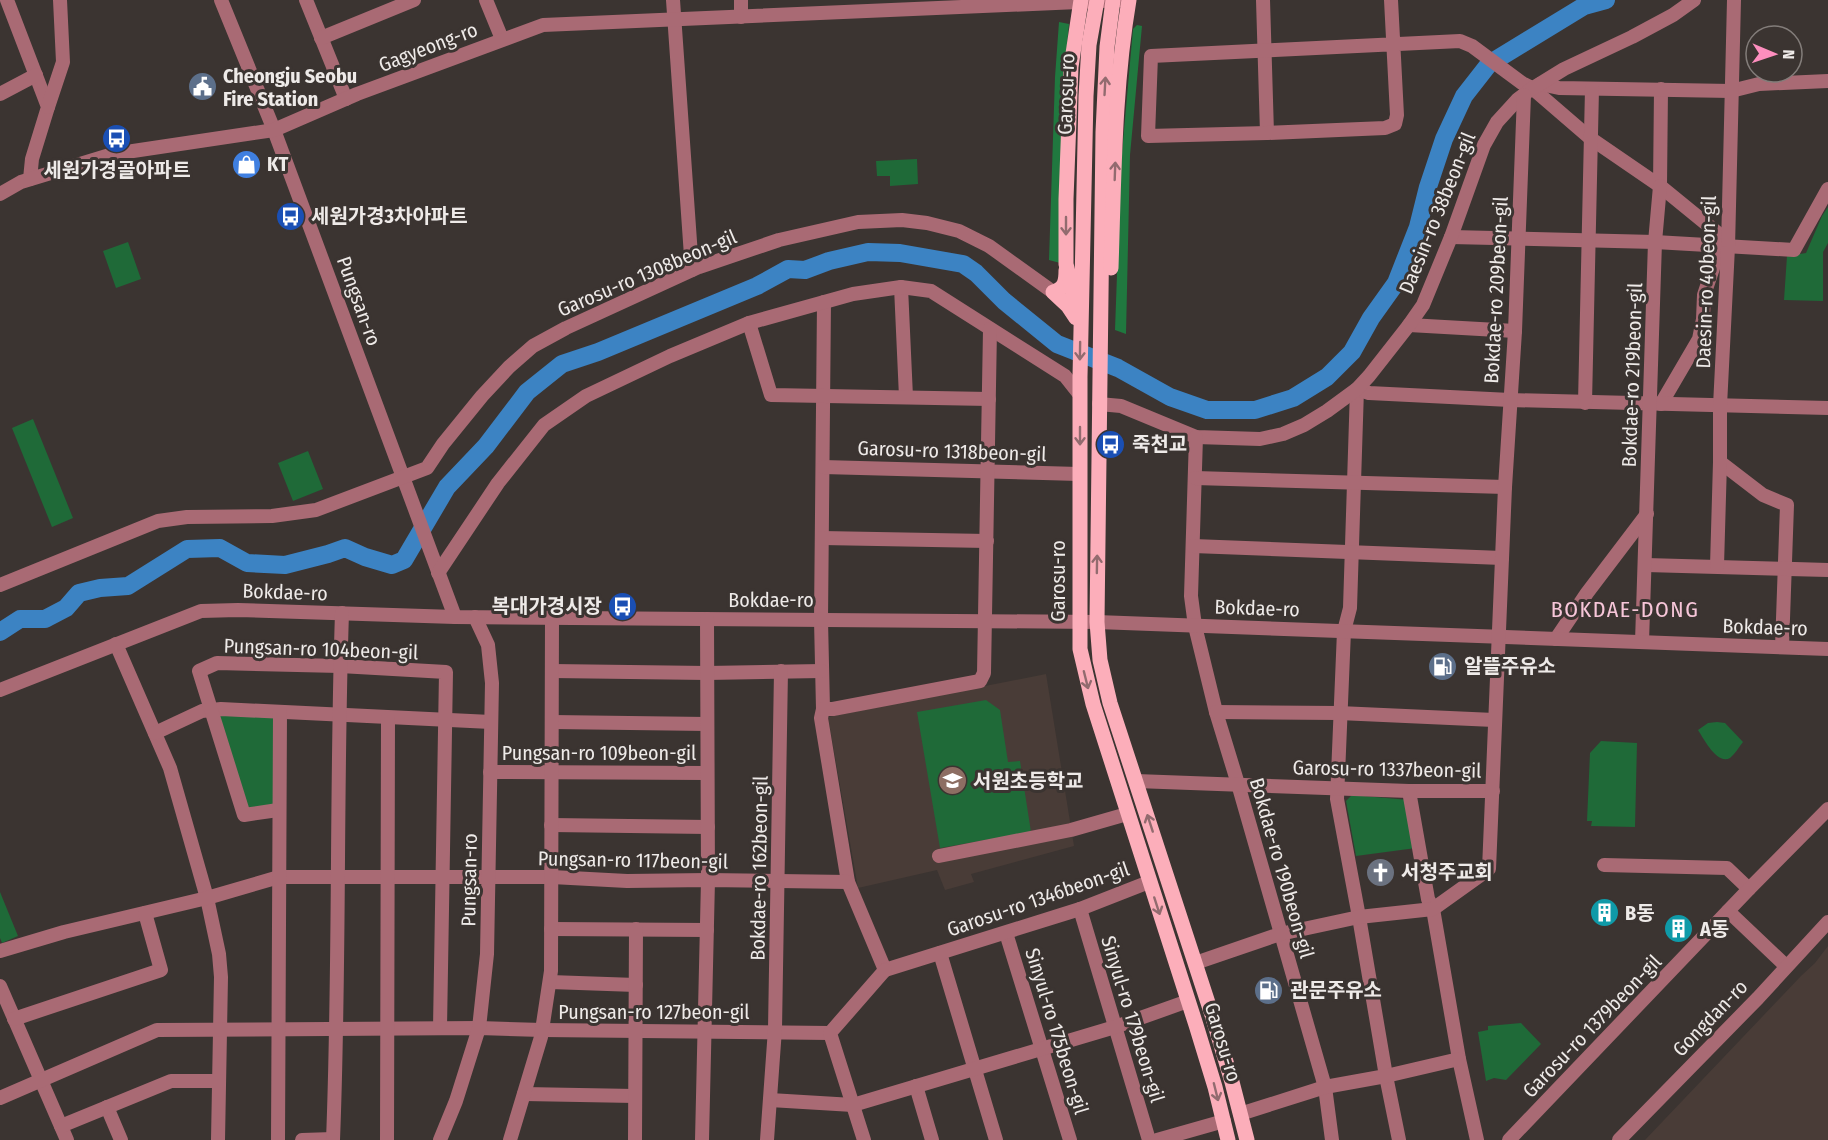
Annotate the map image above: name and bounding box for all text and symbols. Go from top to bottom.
street label: Gagyeong-ro [375,17,481,77]
north arrow [1744,24,1804,84]
text: N [1779,49,1798,60]
street label: Garosu-ro [1053,53,1079,135]
place label: Cheongju Seobu Fire Station [223,64,357,111]
public building icon: Cheongju Seobu Fire Station [186,71,218,103]
one-way arrow [1099,76,1110,96]
bus stop icon: 세원가경골아파트 [101,123,133,155]
street label: Daesin-ro 38beon-gil [1394,129,1480,297]
shop icon: KT [230,148,262,180]
place label: KT [267,152,289,176]
place label: 세원가경골아파트 [43,158,191,182]
one-way arrow [1109,162,1120,182]
street label: Daesin-ro 40beon-gil [1691,195,1721,369]
street label: Bokdae-ro 209beon-gil [1479,196,1513,384]
bus stop icon: 세원가경3차아파트 [274,200,306,232]
place label: 세원가경3차아파트 [311,204,468,228]
one-way arrow [1060,215,1072,235]
street label: Garosu-ro 1308beon-gil [554,224,740,322]
street label: Pungsan-ro [332,253,386,349]
street label: Bokdae-ro 219beon-gil [1617,282,1647,468]
one-way arrow [1075,341,1086,361]
one-way arrow [1074,425,1086,445]
bus stop icon: 죽천교 [1095,428,1127,460]
place label: 죽천교 [1132,432,1187,456]
street label: Garosu-ro 1318beon-gil [857,436,1047,466]
street label: Garosu-ro [1046,540,1070,622]
one-way arrow [1091,554,1103,574]
street label: Bokdae-ro [242,579,328,605]
street label: Bokdae-ro [728,588,814,612]
bus stop icon: 복대가경시장 [607,590,639,622]
place label: 복대가경시장 [492,594,602,618]
street label: Bokdae-ro [1214,595,1300,621]
district label: BOKDAE-DONG [1551,596,1699,623]
street label: Bokdae-ro [1722,614,1808,640]
street label: Pungsan-ro 104beon-gil [223,634,419,664]
fuel station icon: 알뜰주유소 [1427,650,1459,682]
place label: 알뜰주유소 [1464,654,1556,678]
one-way arrow [1080,670,1092,689]
street label: Pungsan-ro 109beon-gil [502,741,696,765]
street label: Garosu-ro 1337beon-gil [1292,755,1482,783]
school or university icon: 서원초등학교 [936,765,968,797]
place label: 서원초등학교 [973,769,1083,793]
street label: Bokdae-ro 162beon-gil [745,775,773,961]
street label: Bokdae-ro 190beon-gil [1245,775,1319,961]
one-way arrow [1143,814,1154,833]
street label: Pungsan-ro [456,833,482,927]
street label: Pungsan-ro 117beon-gil [538,846,728,874]
church icon: 서청주교회 [1364,856,1396,888]
street label: Garosu-ro 1346beon-gil [944,857,1132,941]
place label: 서청주교회 [1401,860,1493,884]
one-way arrow [1152,896,1163,915]
building icon: B동 [1588,897,1620,929]
place label: B동 [1625,901,1655,925]
building icon: A동 [1663,913,1695,945]
place label: A동 [1699,917,1729,941]
street label: Sinyul-ro 179beon-gil [1096,933,1170,1105]
street label: Sinyul-ro 175beon-gil [1020,945,1094,1117]
street label: Garosu-ro 1379beon-gil [1518,950,1666,1102]
fuel station icon: 관문주유소 [1253,974,1285,1006]
street label: Gongdan-ro [1668,975,1752,1061]
place label: 관문주유소 [1290,978,1382,1002]
street label: Pungsan-ro 127beon-gil [558,1000,750,1024]
street label: Garosu-ro [1200,1000,1246,1084]
one-way arrow [1211,1082,1223,1101]

